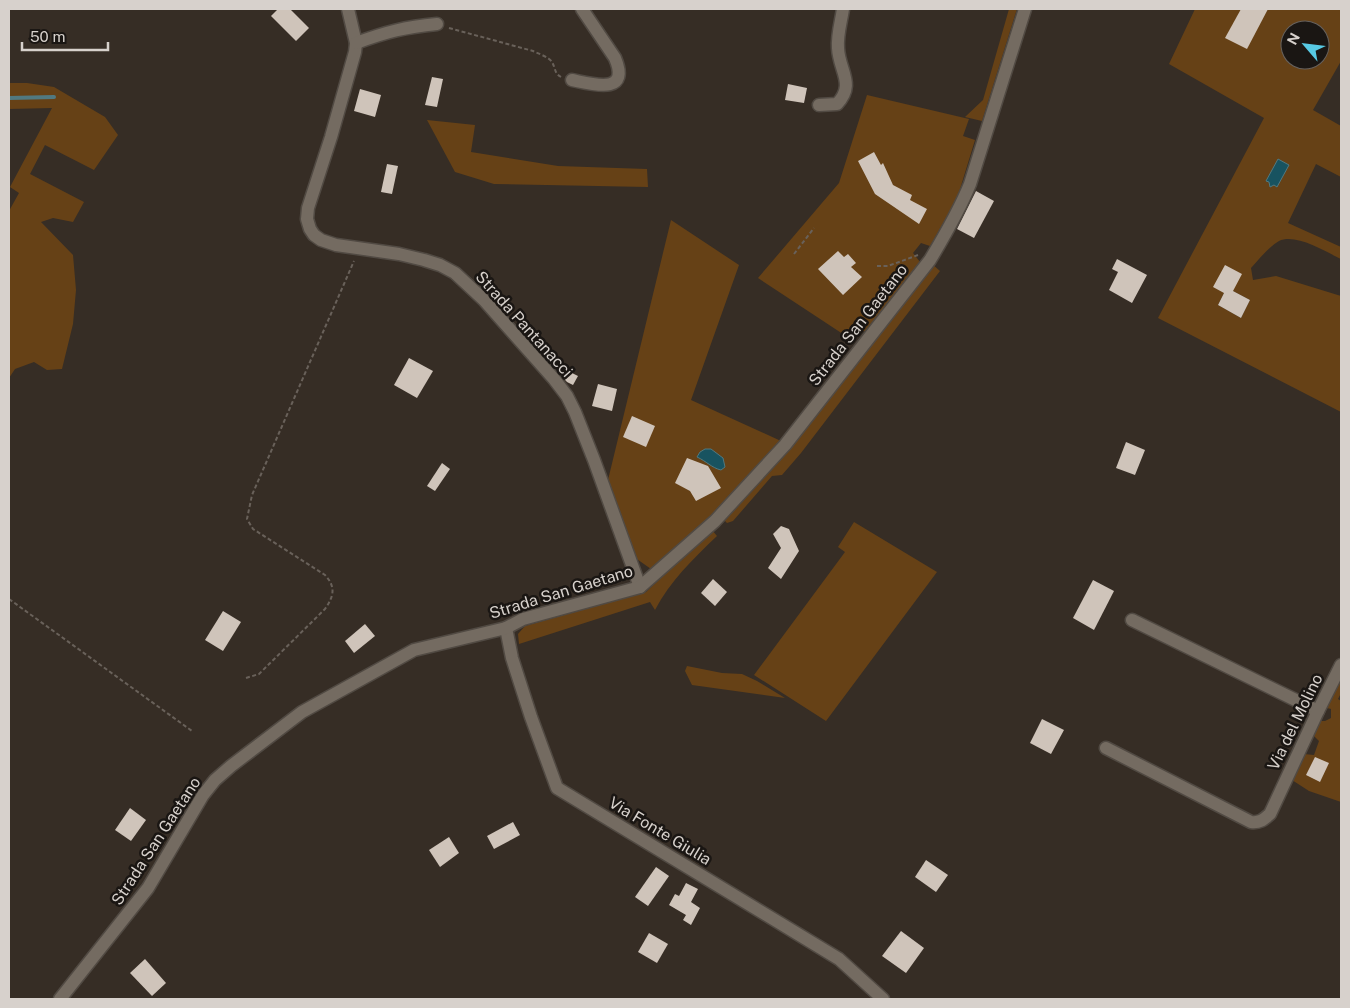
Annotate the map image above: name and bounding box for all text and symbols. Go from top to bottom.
scale bar [22,20,109,52]
north arrow [1280,20,1330,70]
text: 50 m [30,28,65,45]
text: N [1284,30,1303,47]
street label: Strada San Gaetano [805,260,911,390]
street label: Strada Pantanacci [472,267,576,381]
street label: Strada San Gaetano [487,561,635,623]
street label: Via del Molino [1263,671,1327,773]
street label: Strada San Gaetano [107,773,205,909]
street label: Via Fonte Giulia [605,793,715,869]

